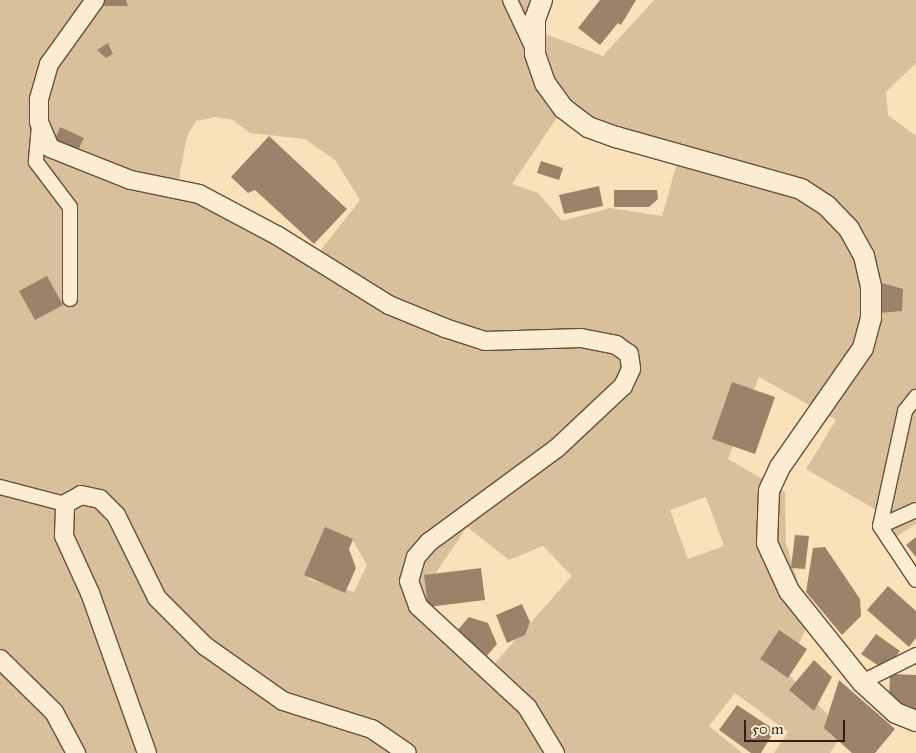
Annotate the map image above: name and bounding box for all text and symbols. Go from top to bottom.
scale bar [746,710,847,742]
text: 50 m [752,720,784,738]

